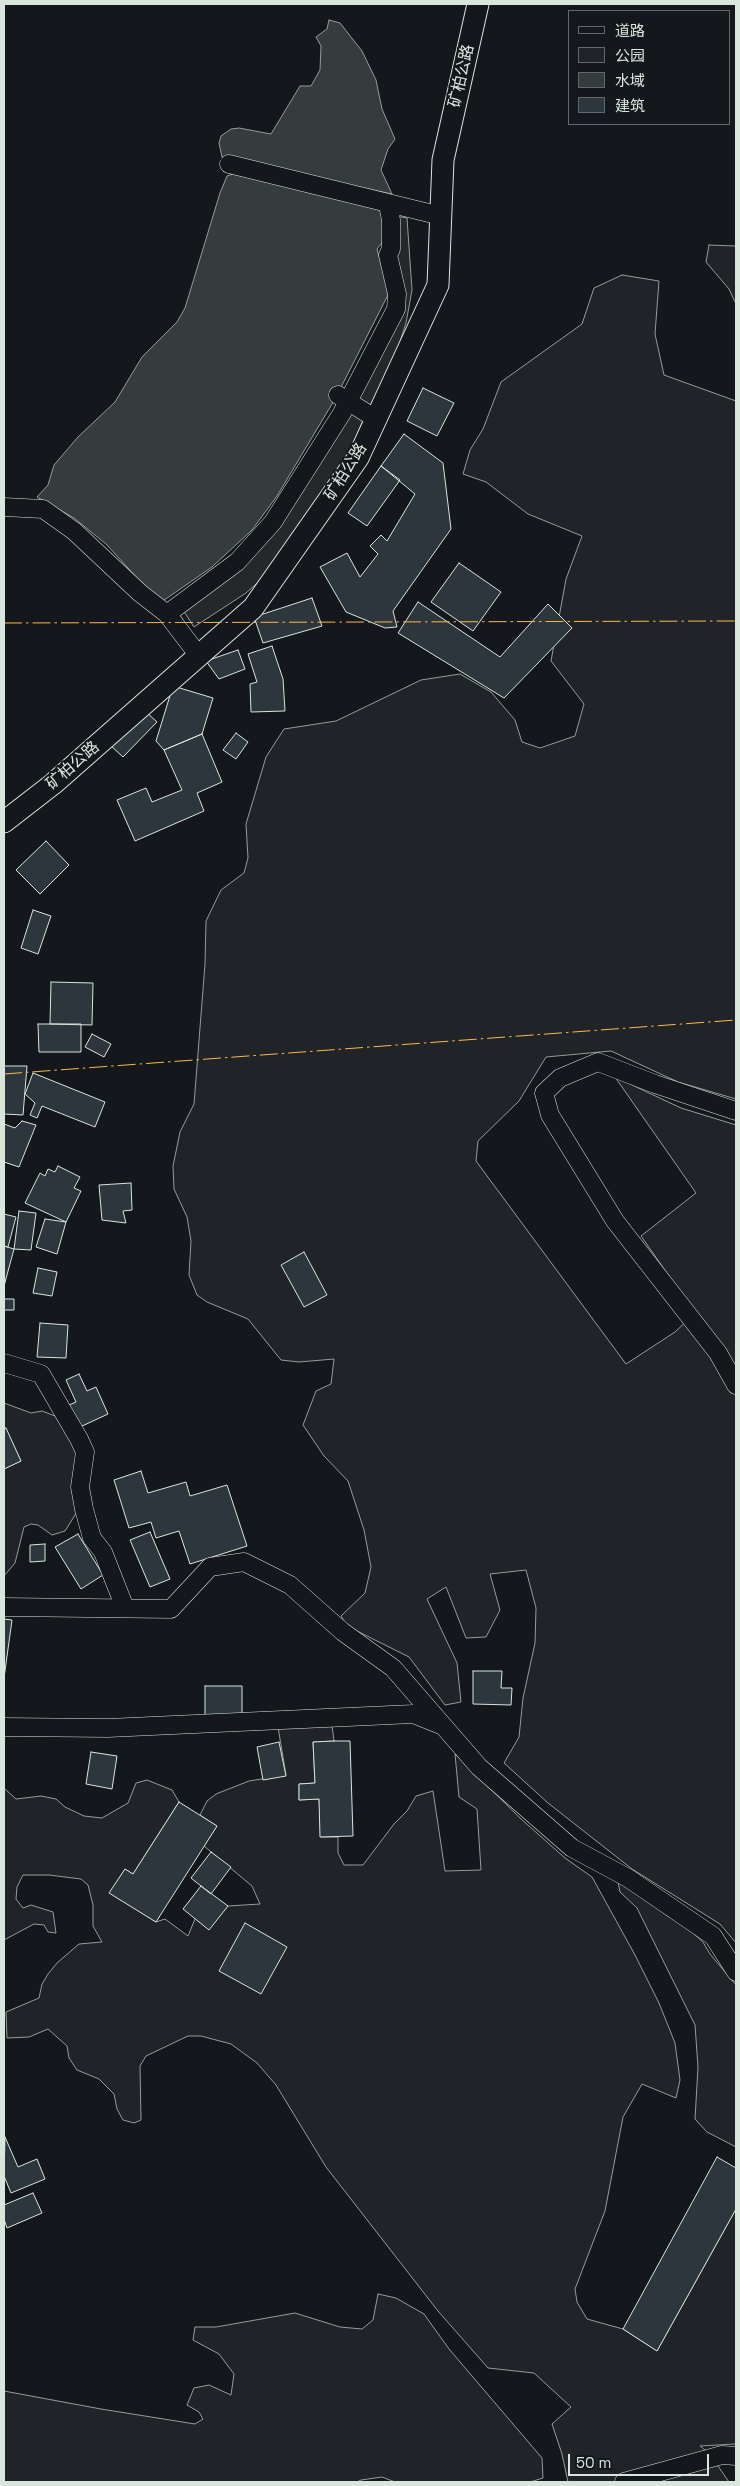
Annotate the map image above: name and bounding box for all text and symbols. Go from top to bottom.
legend [568,10,730,125]
text: 道路 [615,21,645,40]
street label: 矿柏公路 [445,43,479,109]
text: 公园 [615,46,645,65]
text: 水域 [615,71,645,90]
text: 建筑 [615,96,645,115]
street label: 矿柏公路 [321,440,371,504]
street label: 矿柏公路 [43,738,103,794]
scale bar [570,2444,711,2476]
text: 50 m [576,2453,611,2472]

